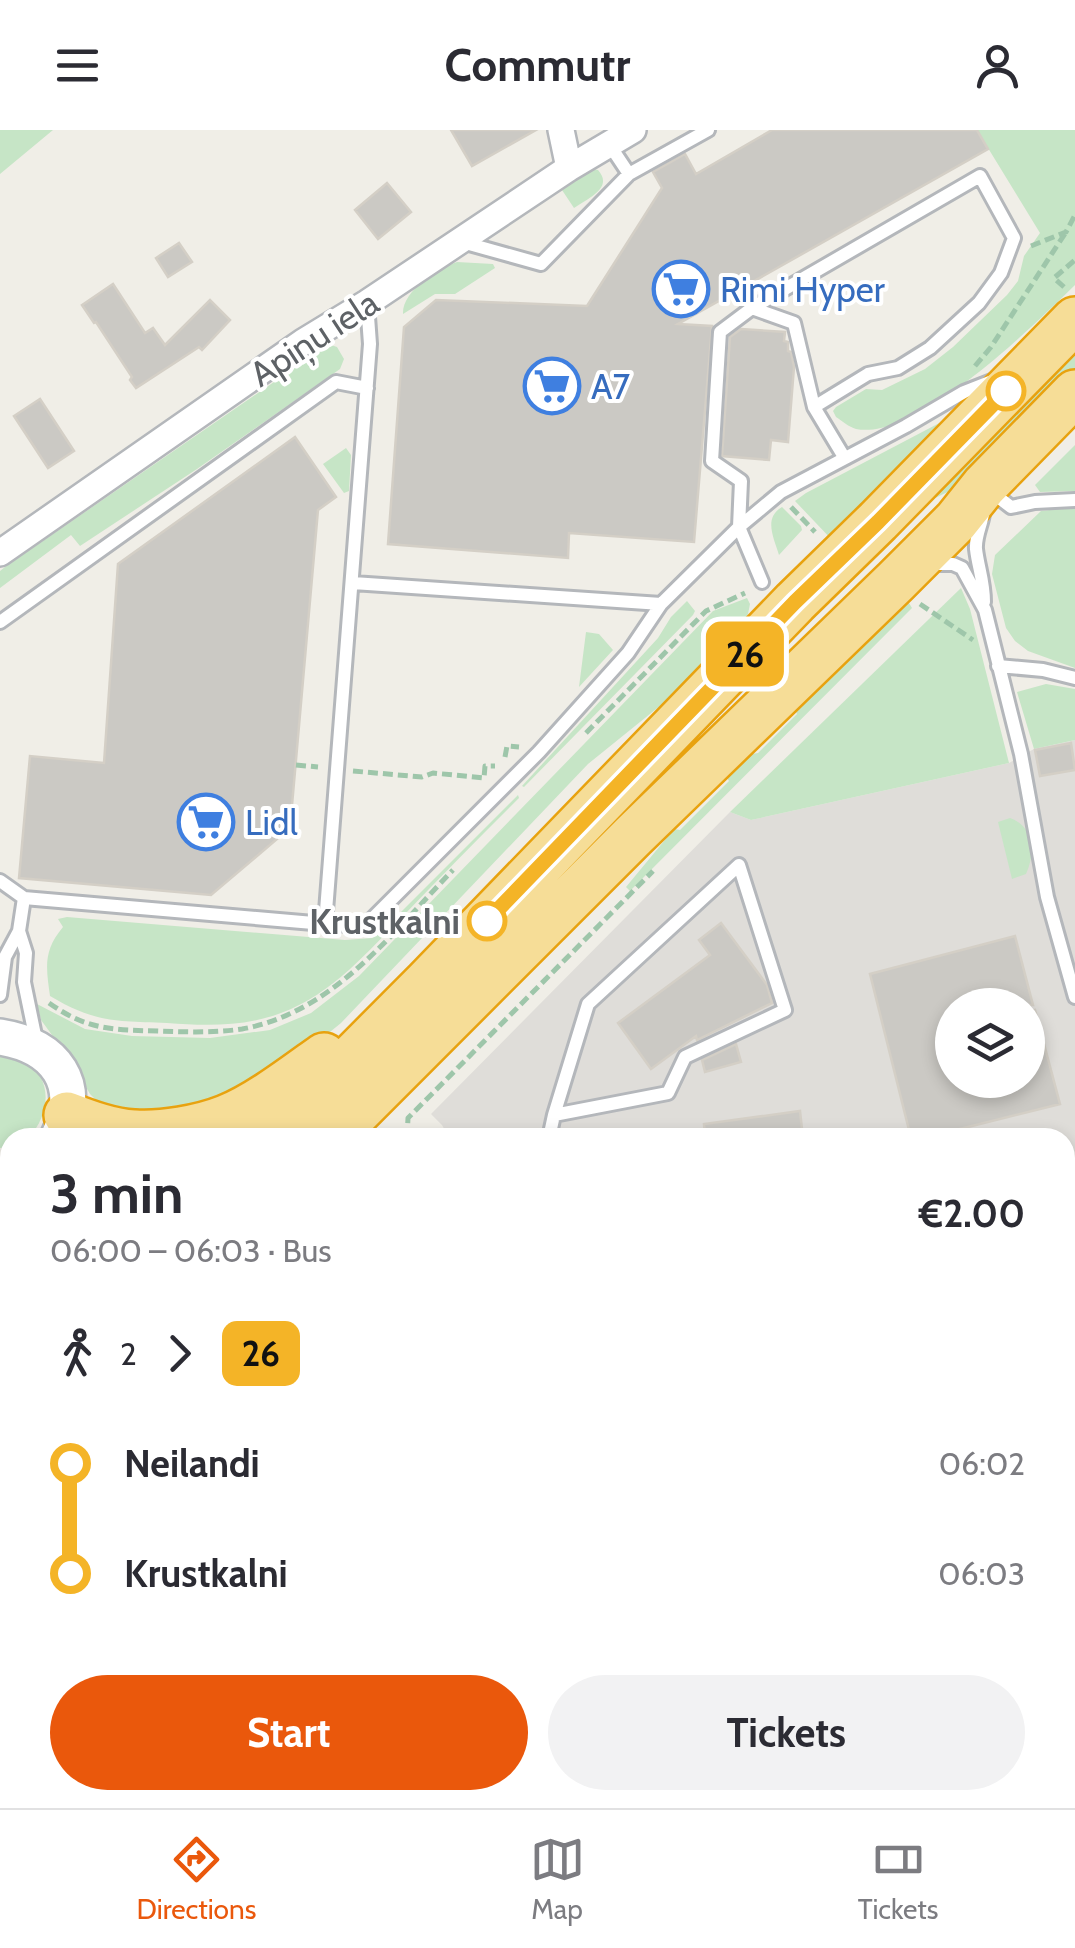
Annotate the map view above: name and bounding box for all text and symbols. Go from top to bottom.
icon: menu [50,38,105,93]
text: Commutr [445,38,630,92]
icon: person [970,38,1025,93]
supermarket icon: Rimi Hyper [651,259,711,319]
place label: Rimi Hyper [720,268,885,311]
street label: Apiņu iela [242,280,388,397]
supermarket icon: A7 [522,356,582,416]
place label: A7 [591,365,631,408]
unlabelled marker [987,372,1025,410]
line badge: 26 [700,622,790,686]
text: 26 [726,633,764,676]
supermarket icon: Lidl [176,792,236,852]
place label: Lidl [245,801,298,844]
place label: Krustkalni [309,900,460,943]
marker: Krustkalni [468,902,506,940]
map controls [935,988,1045,1098]
button: layers [935,988,1045,1098]
text: 3 min [50,1160,183,1227]
text: €2.00 [919,1190,1025,1237]
text: 06:00 – 06:03 · Bus [50,1231,331,1270]
icon: walk [50,1326,105,1381]
icon: forward [152,1326,207,1381]
text: 26 [242,1332,280,1375]
text: 2 [120,1334,137,1373]
text: Neilandi [124,1440,260,1487]
text: 06:02 [939,1444,1025,1483]
text: Krustkalni [124,1550,288,1597]
text: 06:03 [938,1554,1025,1593]
button: Start [50,1675,528,1790]
button: Tickets [548,1675,1025,1790]
tab: Directions [137,1832,256,1926]
tab: Map [530,1832,585,1926]
tab: Tickets [858,1832,938,1926]

